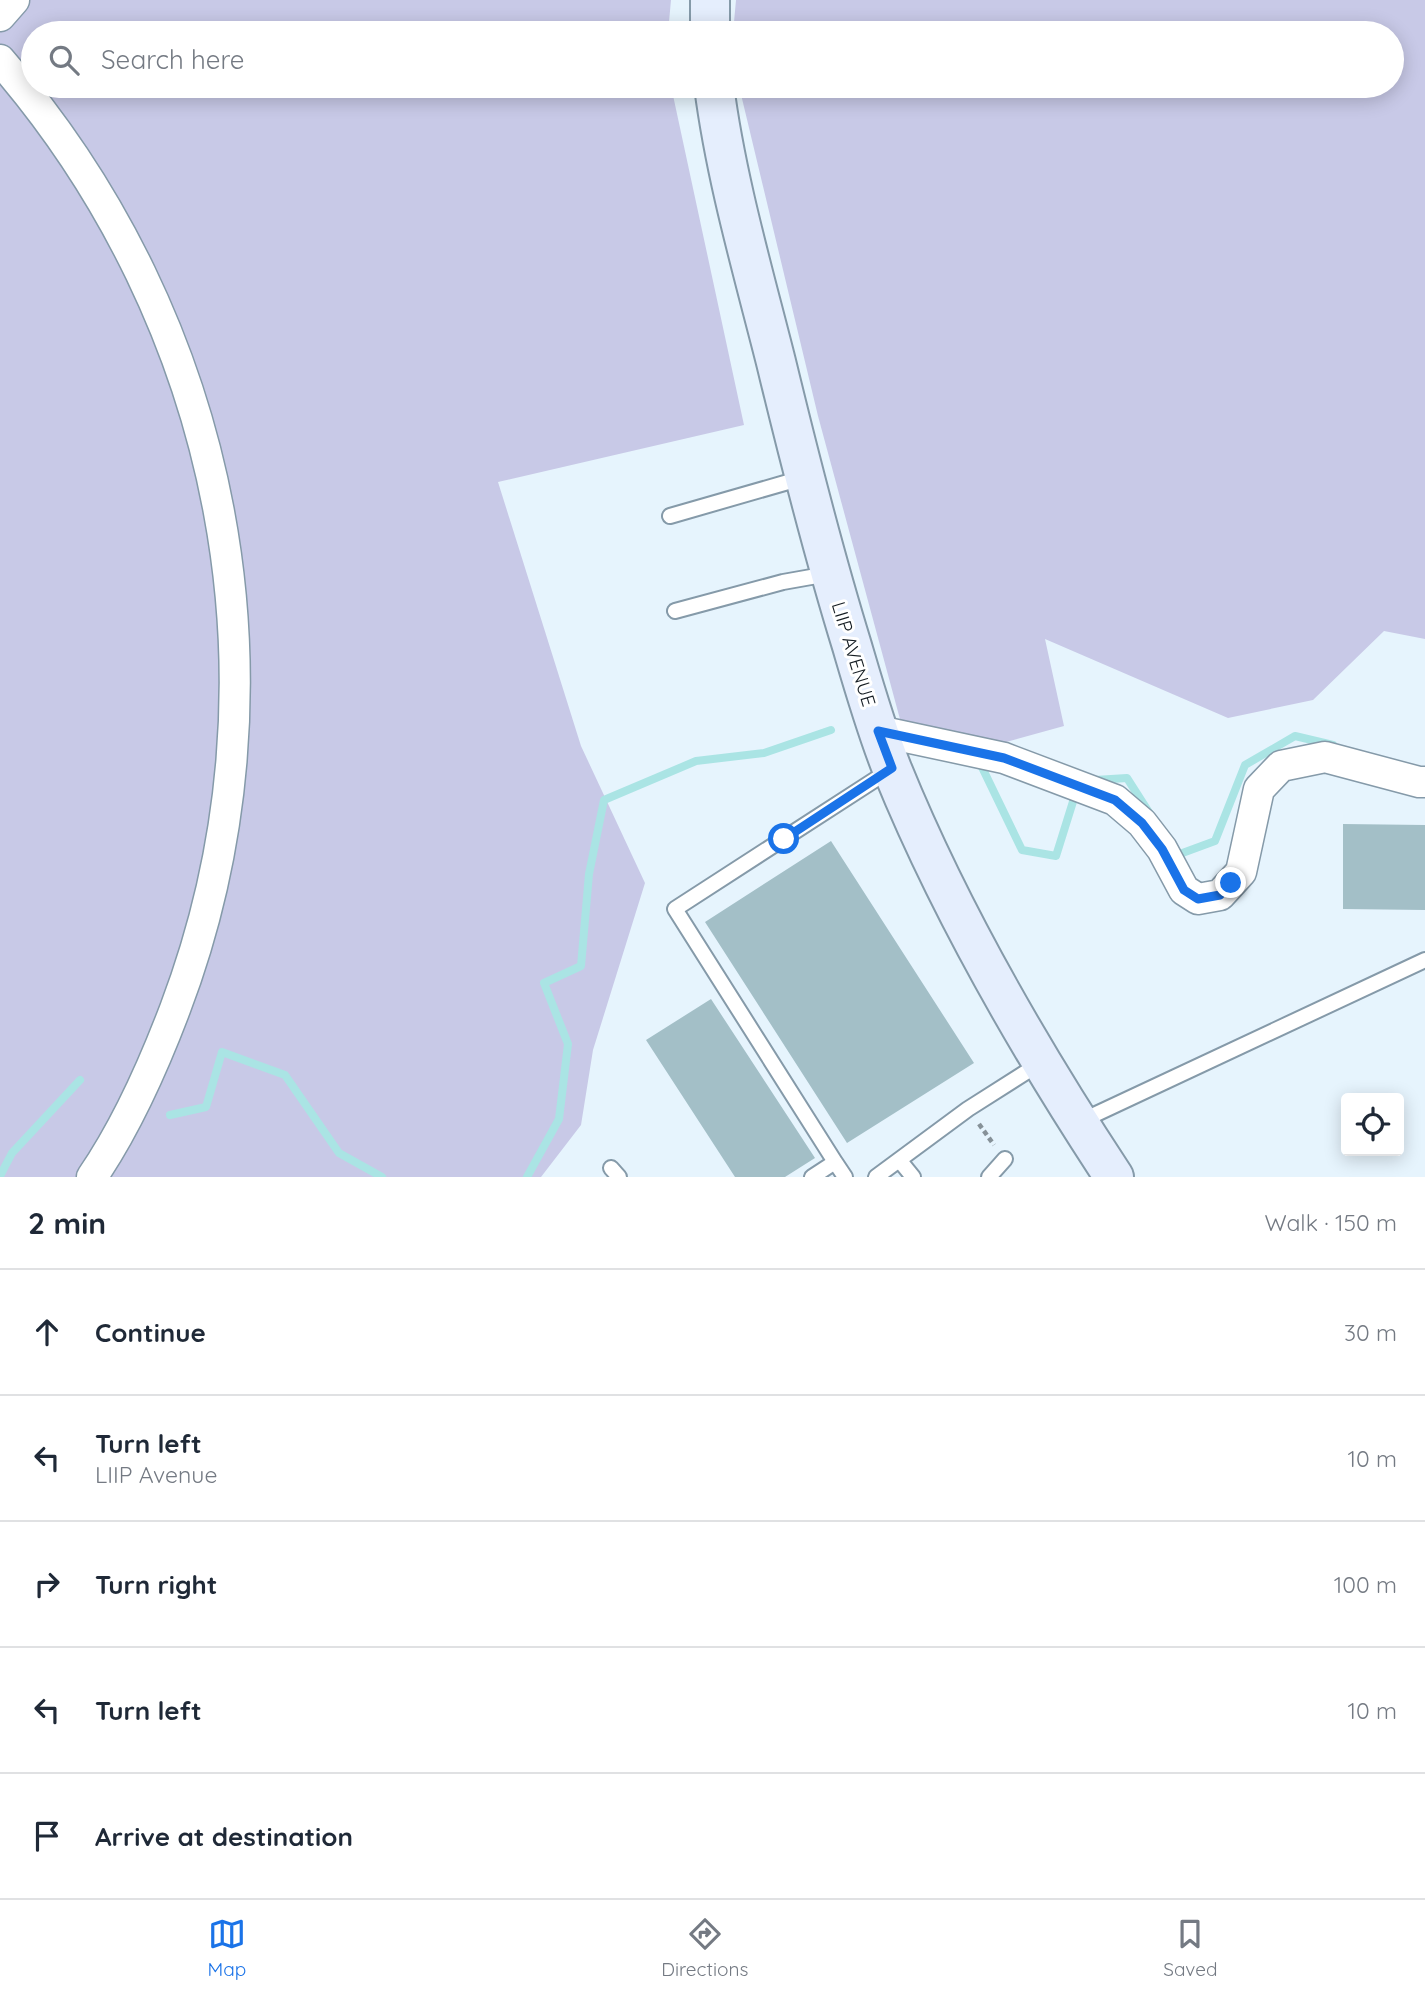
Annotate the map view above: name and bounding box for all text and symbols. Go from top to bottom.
search box [21,21,1404,98]
icon: search [45,41,83,79]
text: Search here [101,43,245,76]
street label: LIIP AVENUE [827,599,881,709]
route start [768,823,799,854]
route end [1215,867,1246,898]
map controls [1341,1093,1404,1156]
button: locate [1341,1093,1404,1156]
text: 2 min [28,1204,106,1242]
text: Walk · 150 m [1264,1208,1397,1237]
icon: ahead [28,1313,66,1351]
text: Continue [95,1316,206,1349]
text: 30 m [1344,1318,1397,1347]
text: Turn left [95,1427,202,1460]
icon: left [28,1439,66,1477]
text: 10 m [1348,1444,1397,1473]
text: LIIP Avenue [95,1460,217,1489]
icon: right [28,1565,66,1603]
text: Turn right [95,1568,217,1601]
text: 100 m [1334,1570,1397,1599]
icon: left [28,1691,66,1729]
text: Turn left [95,1694,202,1727]
text: 10 m [1348,1696,1397,1725]
icon: arrive [28,1817,66,1855]
text: Arrive at destination [95,1820,353,1853]
tab: Map [208,1915,246,1981]
tab: Directions [661,1915,748,1981]
tab: Saved [1163,1915,1218,1981]

